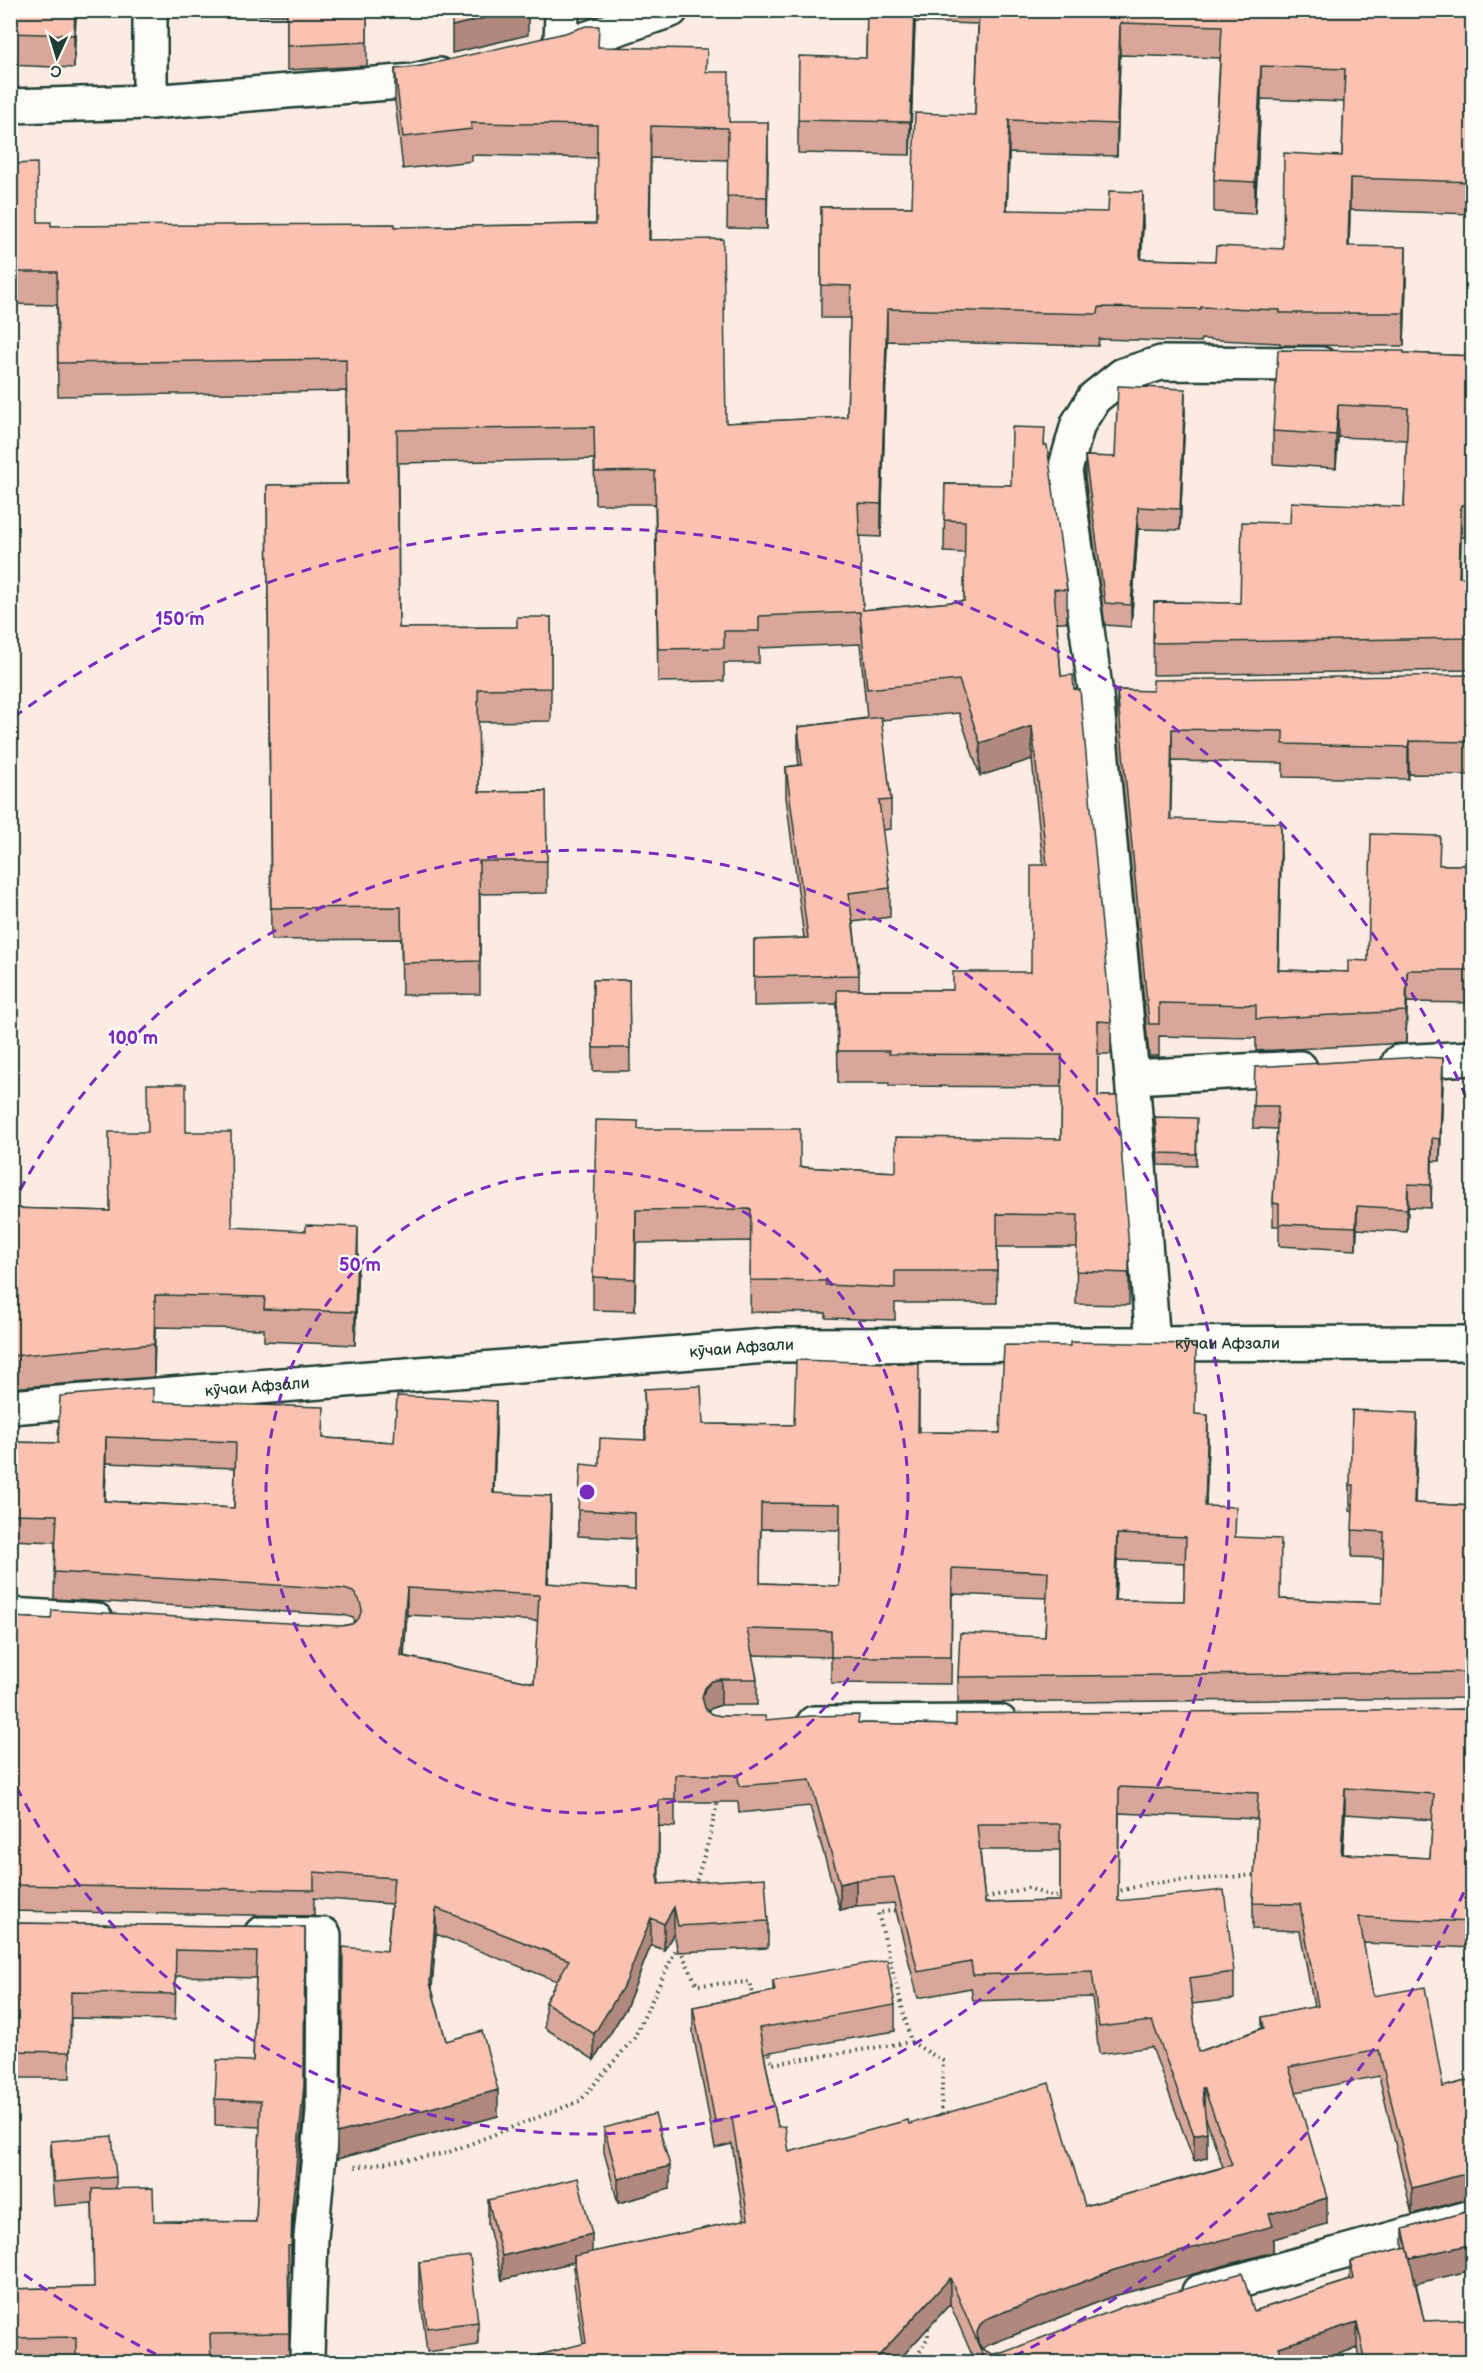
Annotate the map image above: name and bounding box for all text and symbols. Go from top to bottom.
north arrow [27,27,87,87]
text: С [50,61,62,80]
text: 150 m [155,609,205,630]
text: 100 m [108,1028,158,1049]
text: 50 m [339,1255,381,1276]
street label: кӯчаи Афзали [1175,1334,1280,1353]
street label: кӯчаи Афзали [689,1335,794,1362]
street label: кӯчаи Афзали [204,1373,310,1401]
centre of rings [577,1482,597,1502]

